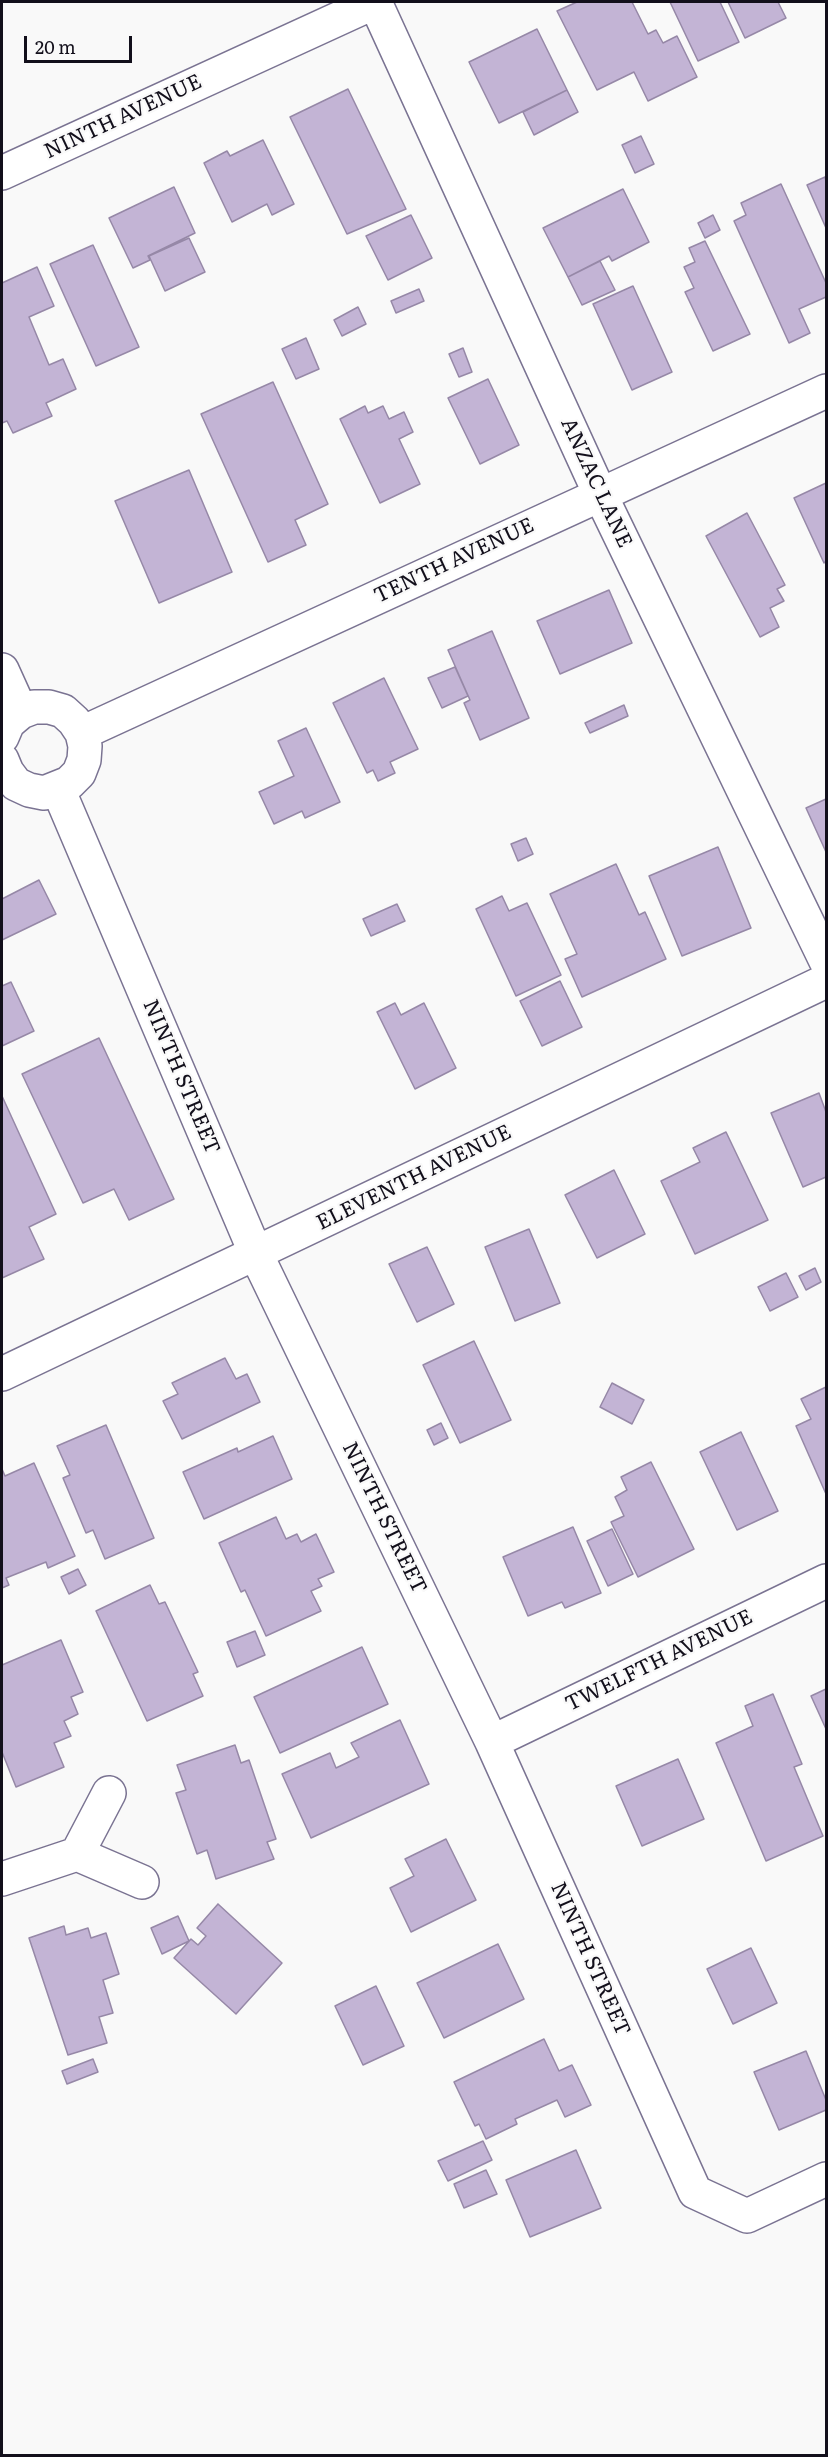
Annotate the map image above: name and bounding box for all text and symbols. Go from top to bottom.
scale bar [27,24,135,62]
text: 20 m [35,33,76,60]
street label: NINTH AVENUE [40,69,206,165]
street label: ANZAC LANE [555,414,637,552]
street label: TENTH AVENUE [370,513,538,609]
street label: NINTH STREET [137,996,225,1158]
street label: ELEVENTH AVENUE [312,1120,516,1236]
street label: NINTH STREET [336,1438,432,1598]
street label: TWELFTH AVENUE [561,1605,757,1717]
street label: NINTH STREET [545,1878,635,2040]

